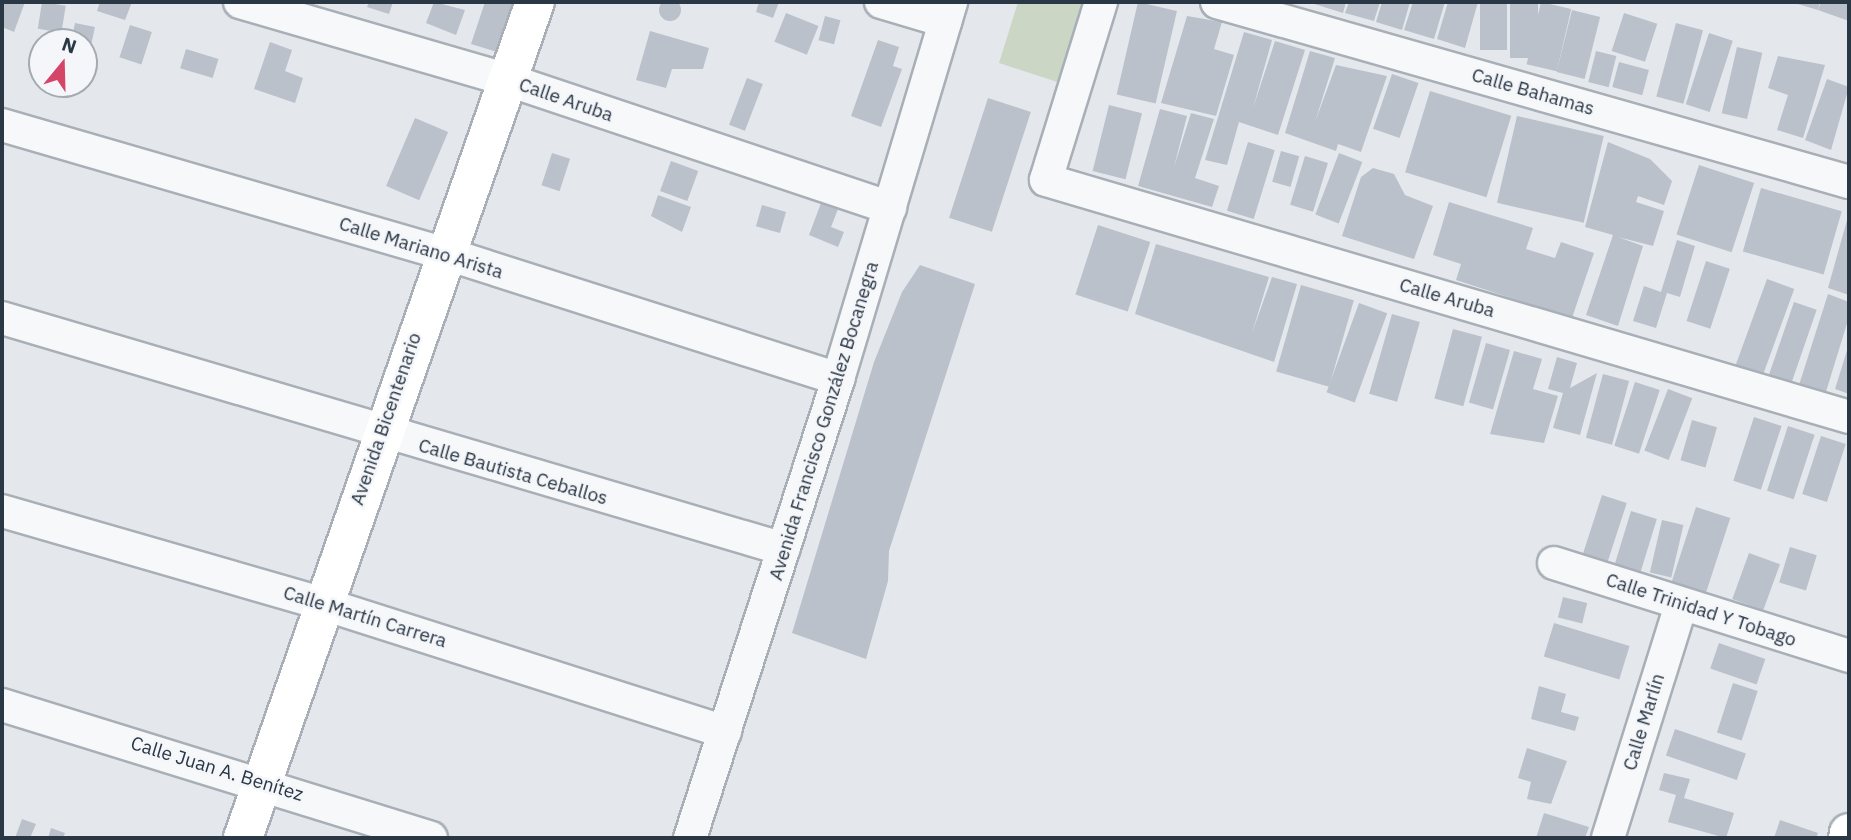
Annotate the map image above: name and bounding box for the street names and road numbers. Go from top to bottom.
street label: Calle Bahamas [1469,64,1597,120]
street label: Calle Aruba [516,73,616,127]
street label: Calle Mariano Arista [336,212,506,284]
street label: Avenida Francisco González Bocanegra [765,259,883,583]
street label: Calle Aruba [1397,274,1497,322]
street label: Avenida Bicentenario [346,330,426,508]
street label: Calle Bautista Ceballos [416,434,610,510]
street label: Calle Trinidad Y Tobago [1603,568,1799,652]
street label: Calle Martín Carrera [281,581,449,653]
street label: Calle Marlín [1618,671,1670,773]
street label: Calle Juan A. Benítez [128,732,306,806]

